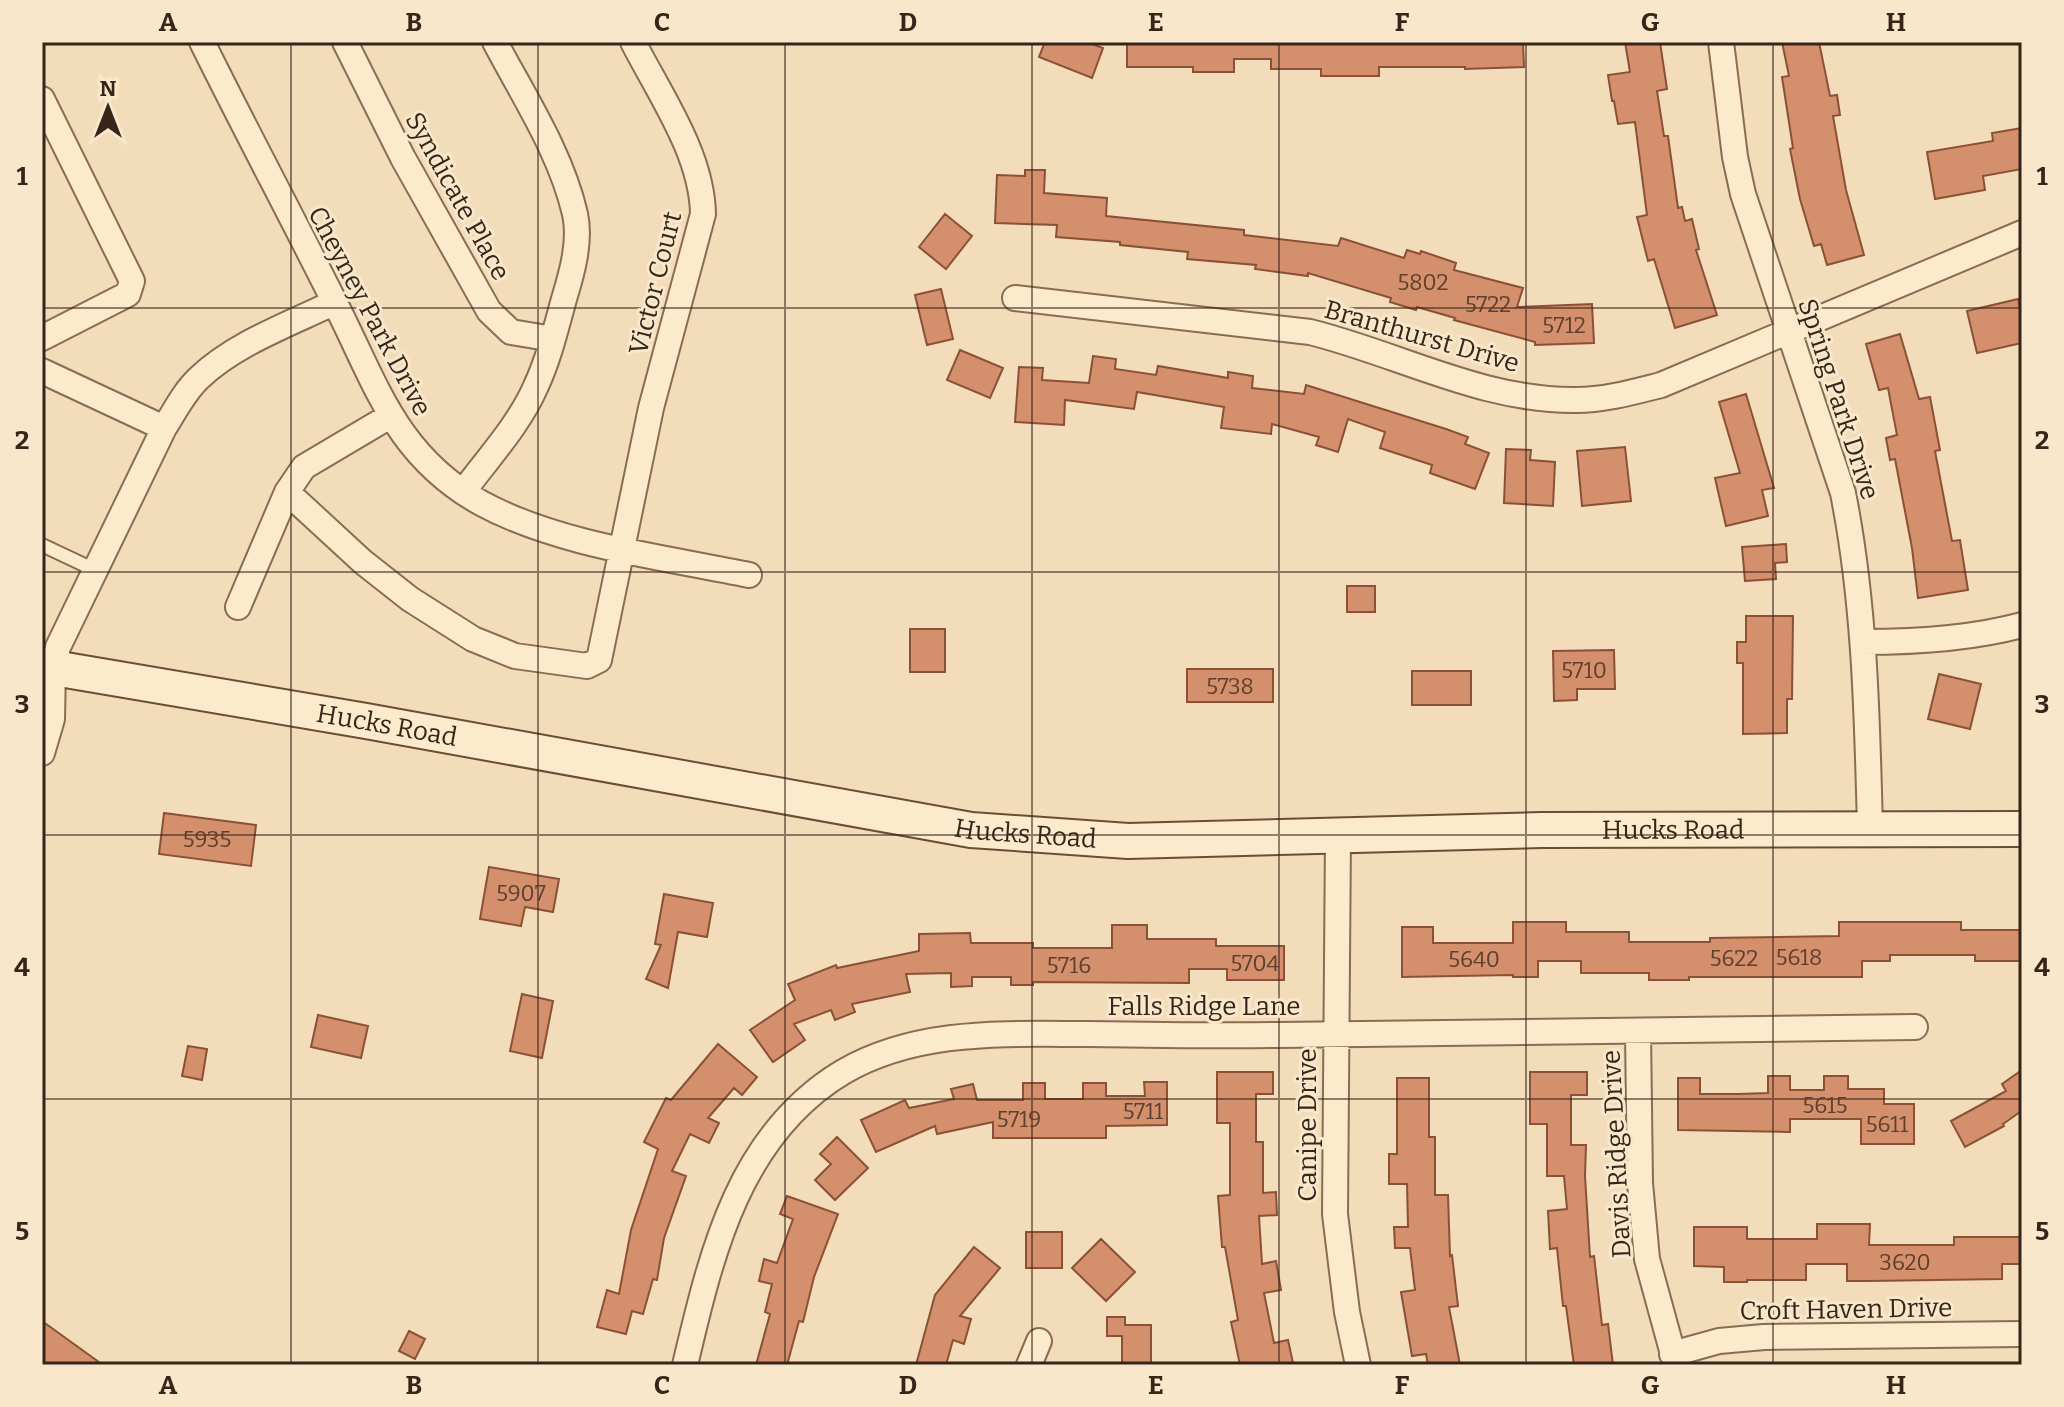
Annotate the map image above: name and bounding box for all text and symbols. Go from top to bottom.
text: A [159,7,178,38]
text: B [406,7,422,38]
text: C [654,7,670,38]
text: D [899,7,917,38]
text: E [1148,7,1164,38]
text: F [1395,7,1410,38]
text: G [1641,7,1660,38]
text: H [1886,7,1906,38]
north arrow [68,68,148,148]
text: N [100,75,117,102]
street label: Syndicate Place [399,107,516,286]
text: 1 [16,161,28,192]
text: 1 [2036,161,2048,192]
street label: Cheyney Park Drive [301,201,438,421]
street label: Victor Court [623,208,688,358]
house number: 5802 [1397,269,1449,296]
house number: 5722 [1465,291,1511,318]
street label: Branthurst Drive [1321,294,1523,379]
street label: Spring Park Drive [1791,295,1886,504]
house number: 5712 [1542,312,1586,339]
text: 2 [15,425,29,456]
text: 2 [2035,425,2049,456]
house number: 5710 [1561,657,1607,684]
house number: 5738 [1206,673,1254,700]
text: 3 [15,689,29,720]
text: 3 [2035,689,2049,720]
street label: Hucks Road [314,698,460,753]
street label: Hucks Road [952,812,1098,855]
street label: Hucks Road [1602,815,1744,846]
house number: 5935 [183,826,231,853]
house number: 5907 [496,880,546,907]
house number: 5618 [1776,944,1822,971]
house number: 5622 [1710,945,1758,972]
house number: 5640 [1448,946,1500,973]
house number: 5704 [1231,950,1280,977]
text: 4 [14,952,30,983]
house number: 5716 [1047,952,1091,979]
text: 4 [2034,952,2050,983]
street label: Falls Ridge Lane [1107,991,1301,1022]
street label: Canipe Drive [1292,1048,1323,1202]
street label: Davis Ridge Drive [1596,1049,1637,1259]
house number: 5615 [1802,1092,1848,1119]
house number: 5711 [1123,1098,1163,1125]
house number: 5719 [997,1106,1041,1133]
house number: 5611 [1866,1111,1908,1138]
text: 5 [15,1216,29,1247]
text: 5 [2035,1216,2049,1247]
house number: 3620 [1879,1249,1931,1276]
street label: Croft Haven Drive [1739,1292,1953,1327]
text: A [159,1370,178,1401]
text: B [406,1370,422,1401]
text: C [654,1370,670,1401]
text: D [899,1370,917,1401]
text: E [1148,1370,1164,1401]
text: F [1395,1370,1410,1401]
text: G [1641,1370,1660,1401]
text: H [1886,1370,1906,1401]

